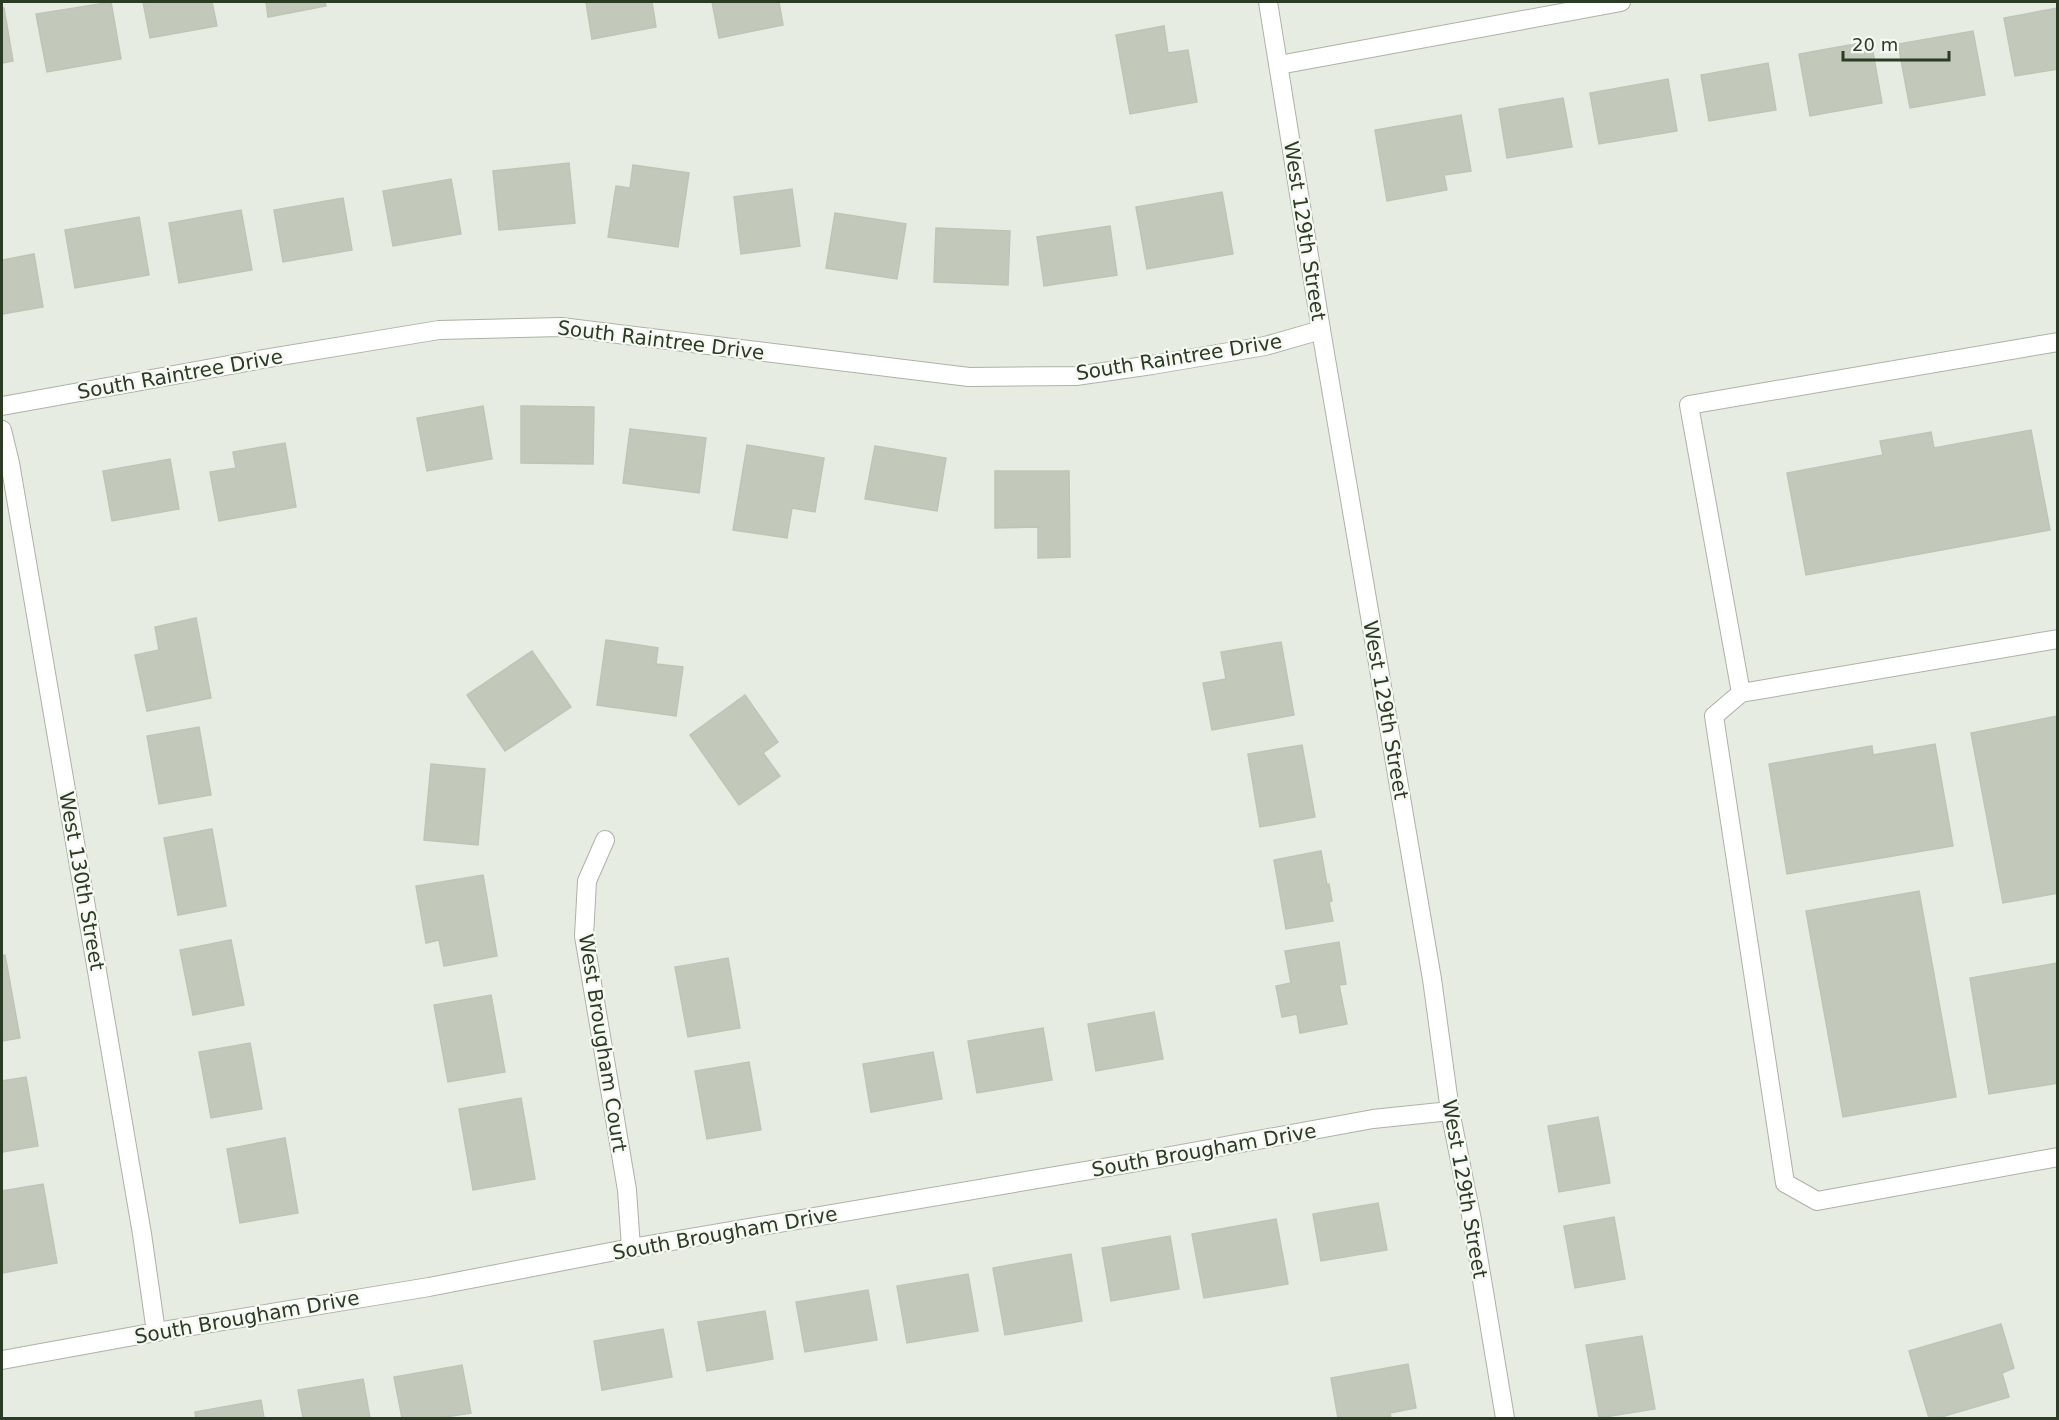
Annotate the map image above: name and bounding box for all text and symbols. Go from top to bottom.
scale bar [1843,24,1950,62]
text: 20 m [1852,34,1898,55]
street label: West 129th Street [1279,140,1331,323]
street label: South Raintree Drive [556,315,766,365]
street label: South Raintree Drive [1074,329,1284,385]
street label: South Raintree Drive [75,344,285,404]
street label: West 129th Street [1358,619,1414,802]
street label: West 130th Street [54,790,110,973]
street label: West Brougham Court [574,932,632,1154]
street label: West 129th Street [1437,1098,1493,1281]
street label: South Brougham Drive [1090,1118,1318,1182]
street label: South Brougham Drive [611,1201,839,1265]
street label: South Brougham Drive [133,1285,361,1349]

